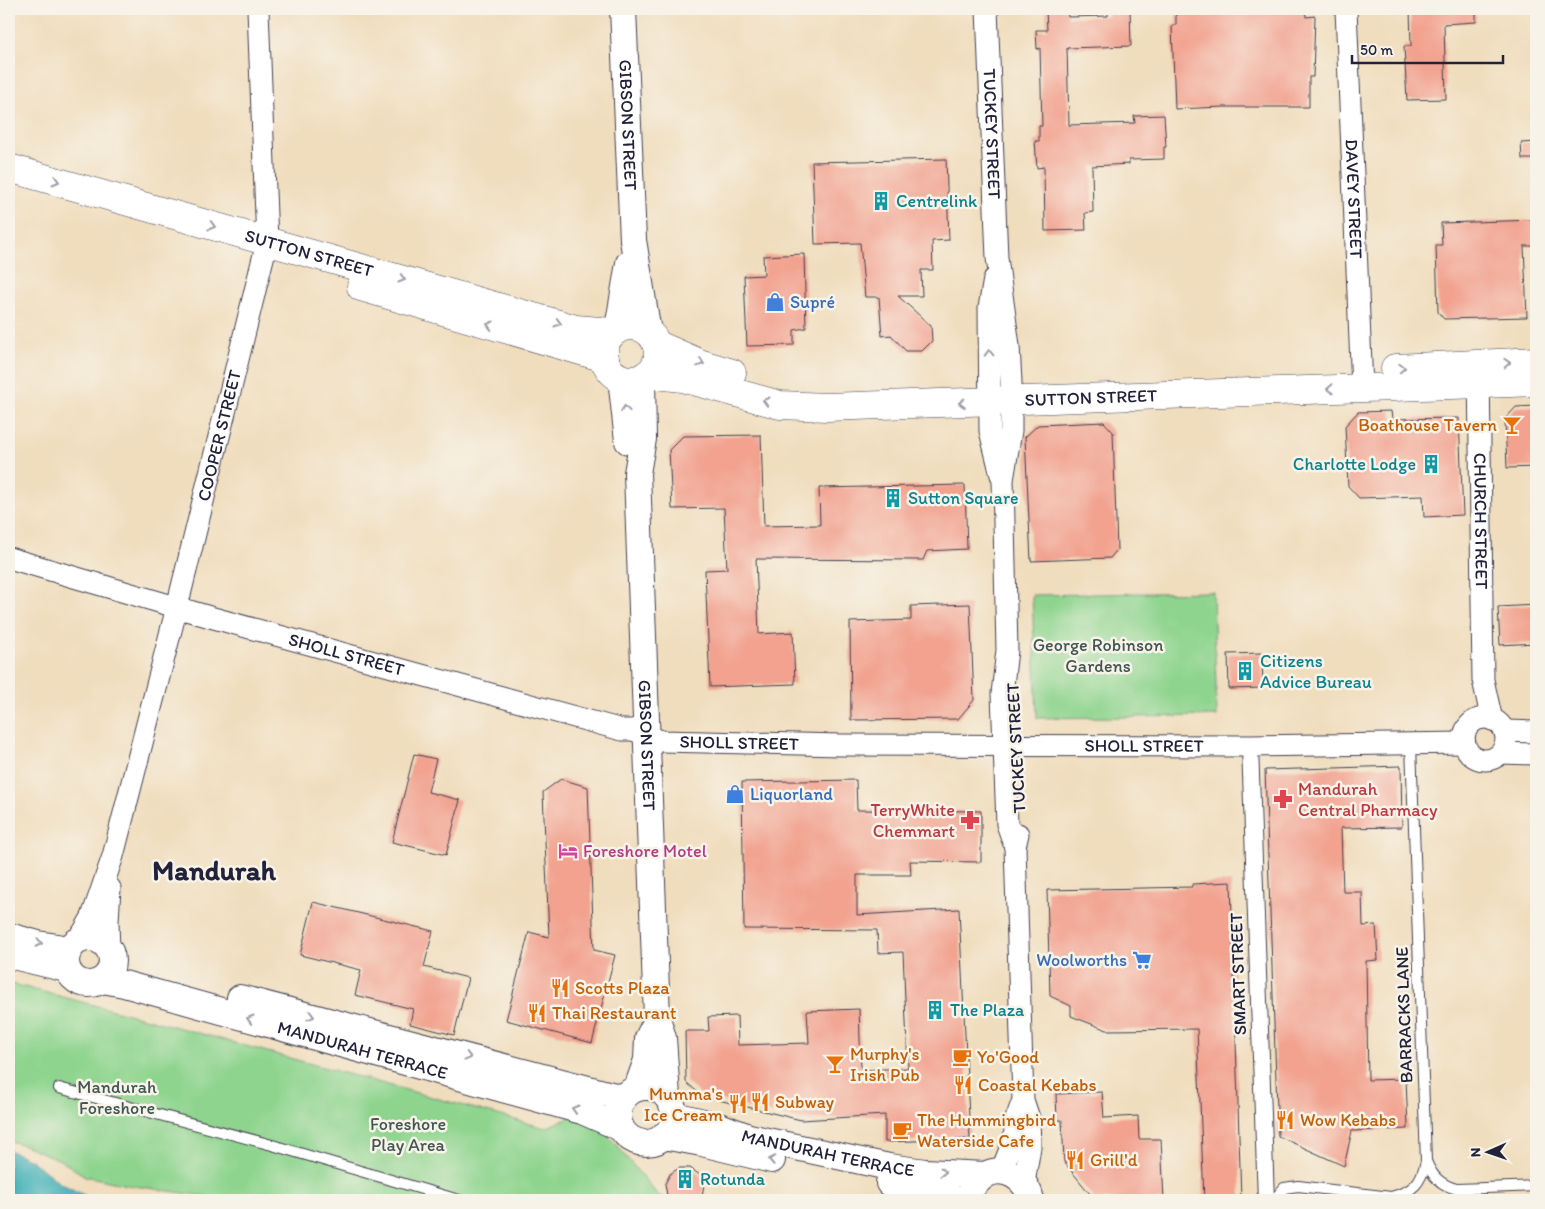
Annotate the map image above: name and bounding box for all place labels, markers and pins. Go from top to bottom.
building icon: Centrelink [870,190,892,212]
place label: Centrelink [896,190,978,212]
shop icon: Supré [764,291,786,313]
place label: Supré [790,291,835,313]
place label: Boathouse Tavern [1358,414,1497,436]
bar icon: Boathouse Tavern [1501,414,1523,436]
place label: Charlotte Lodge [1293,453,1416,475]
building icon: Charlotte Lodge [1420,453,1442,475]
building icon: Sutton Square [882,487,904,509]
place label: Sutton Square [908,487,1019,509]
place label: Citizens Advice Bureau [1260,650,1372,693]
building icon: Citizens Advice Bureau [1234,660,1256,682]
place label: Mandurah Central Pharmacy [1298,778,1438,821]
shop icon: Liquorland [724,783,746,805]
place label: Liquorland [750,783,833,805]
pharmacy icon: Mandurah Central Pharmacy [1272,788,1294,810]
place label: TerryWhite Chemmart [871,799,955,842]
pharmacy icon: TerryWhite Chemmart [959,809,981,831]
hotel icon: Foreshore Motel [557,840,579,862]
place label: Foreshore Motel [583,840,707,862]
place label: Woolworths [1036,949,1127,971]
supermarket icon: Woolworths [1131,949,1153,971]
restaurant icon: Scotts Plaza [549,977,571,999]
place label: Scotts Plaza [575,977,670,999]
building icon: The Plaza [924,999,946,1021]
place label: The Plaza [950,999,1025,1021]
restaurant icon: Thai Restaurant [526,1002,548,1024]
place label: Thai Restaurant [552,1002,677,1024]
place label: Murphy's Irish Pub [850,1043,920,1086]
cafe icon: Yo'Good [951,1046,973,1068]
place label: Yo'Good [977,1046,1039,1068]
bar icon: Murphy's Irish Pub [824,1053,846,1075]
restaurant icon: Coastal Kebabs [952,1074,974,1096]
place label: Coastal Kebabs [978,1074,1097,1096]
place label: Mumma's Ice Cream [644,1083,723,1126]
restaurant icon: Subway [749,1091,771,1113]
place label: Subway [775,1091,835,1113]
restaurant icon: Mumma's Ice Cream [727,1093,749,1115]
place label: The Hummingbird Waterside Cafe [917,1109,1056,1152]
restaurant icon: Wow Kebabs [1274,1109,1296,1131]
place label: Wow Kebabs [1300,1109,1396,1131]
cafe icon: The Hummingbird Waterside Cafe [891,1119,913,1141]
restaurant icon: Grill'd [1064,1149,1086,1171]
place label: Grill'd [1090,1149,1138,1171]
building icon: Rotunda [674,1168,696,1190]
place label: Rotunda [700,1168,766,1190]

